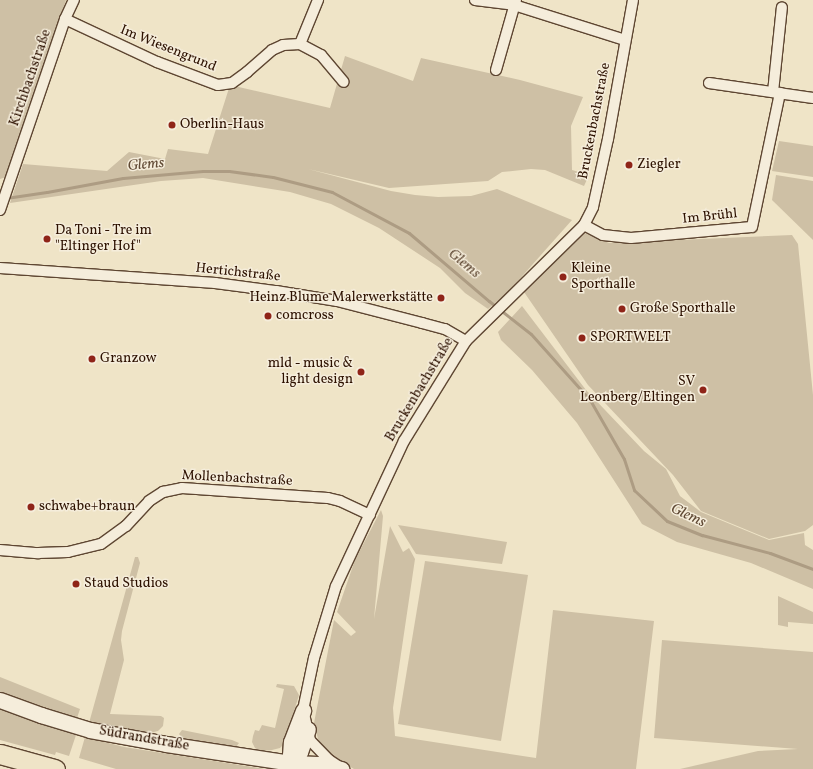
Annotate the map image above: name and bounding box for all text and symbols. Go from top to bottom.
street label: Im Wiesengrund [117,22,219,76]
street label: Kirchbachstraße [7,27,55,129]
street label: Bruckenbachstraße [575,61,615,181]
place label: Oberlin-Haus [180,117,264,133]
marker: Oberlin-Haus [167,120,177,130]
water label: Glems [127,154,165,176]
place label: Ziegler [637,157,681,173]
marker: Ziegler [624,160,634,170]
street label: Im Brühl [682,206,738,228]
place label: Da Toni - Tre im "Eltinger Hof" [55,223,153,256]
marker: Da Toni - Tre im "Eltinger Hof" [42,234,52,244]
water label: Glems [444,245,484,283]
street label: Hertichstraße [195,260,281,286]
place label: Kleine Sporthalle [571,261,635,294]
marker: Kleine Sporthalle [558,272,568,282]
place label: Heinz Blume Malerwerkstätte [249,290,433,306]
marker: Heinz Blume Malerwerkstätte [436,293,446,303]
place label: Große Sporthalle [630,301,736,317]
marker: Große Sporthalle [617,304,627,314]
place label: comcross [276,308,334,324]
marker: comcross [263,311,273,321]
place label: SPORTWELT [590,330,671,346]
marker: SPORTWELT [577,333,587,343]
street label: Bruckenbachstraße [382,335,458,445]
place label: Granzow [100,351,157,367]
marker: Granzow [87,354,97,364]
place label: mld - music & light design [267,356,353,388]
marker: mld - music & light design [356,367,366,377]
place label: SV Leonberg/Eltingen [580,374,695,406]
marker: SV Leonberg/Eltingen [698,385,708,395]
street label: Mollenbachstraße [181,468,293,490]
place label: schwabe+braun [39,499,135,515]
water label: Glems [668,500,708,532]
marker: schwabe+braun [26,502,36,512]
place label: Staud Studios [84,576,168,592]
marker: Staud Studios [71,579,81,589]
street label: Südrandstraße [98,723,190,755]

